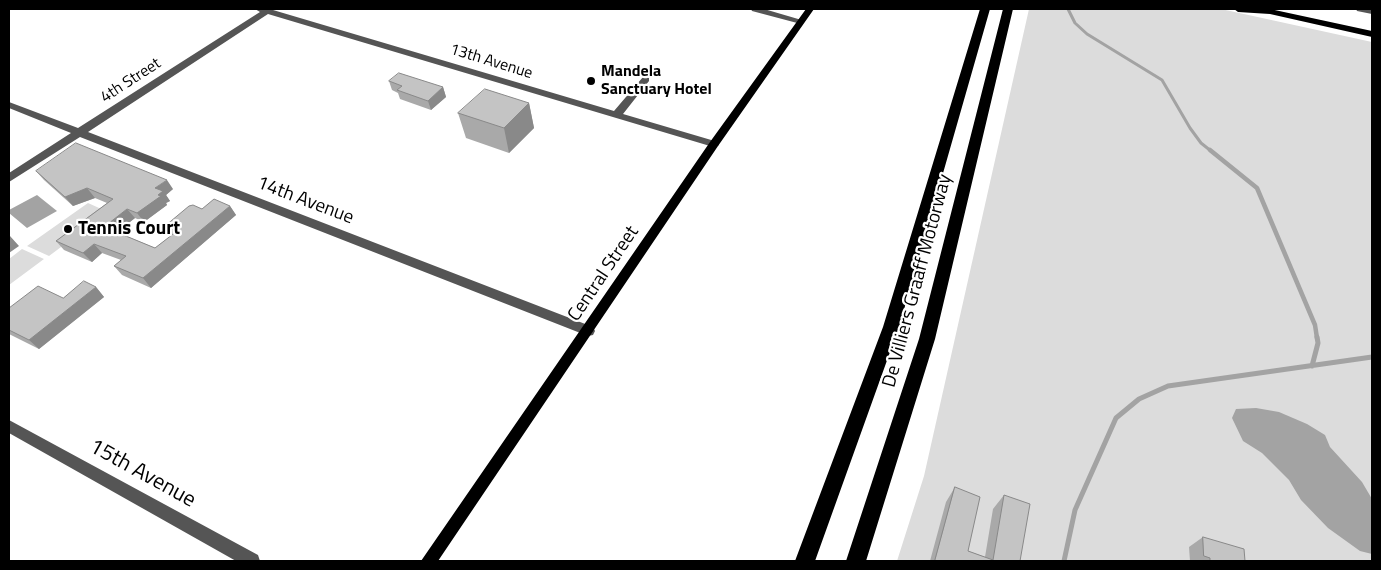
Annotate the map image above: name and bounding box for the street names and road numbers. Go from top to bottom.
street label: 13th Avenue [447,40,535,84]
street label: 4th Street [97,54,165,108]
street label: 14th Avenue [253,172,357,230]
street label: De Villiers Graaff Motorway [879,172,957,390]
street label: Central Street [564,222,644,326]
street label: 15th Avenue [84,434,200,514]

